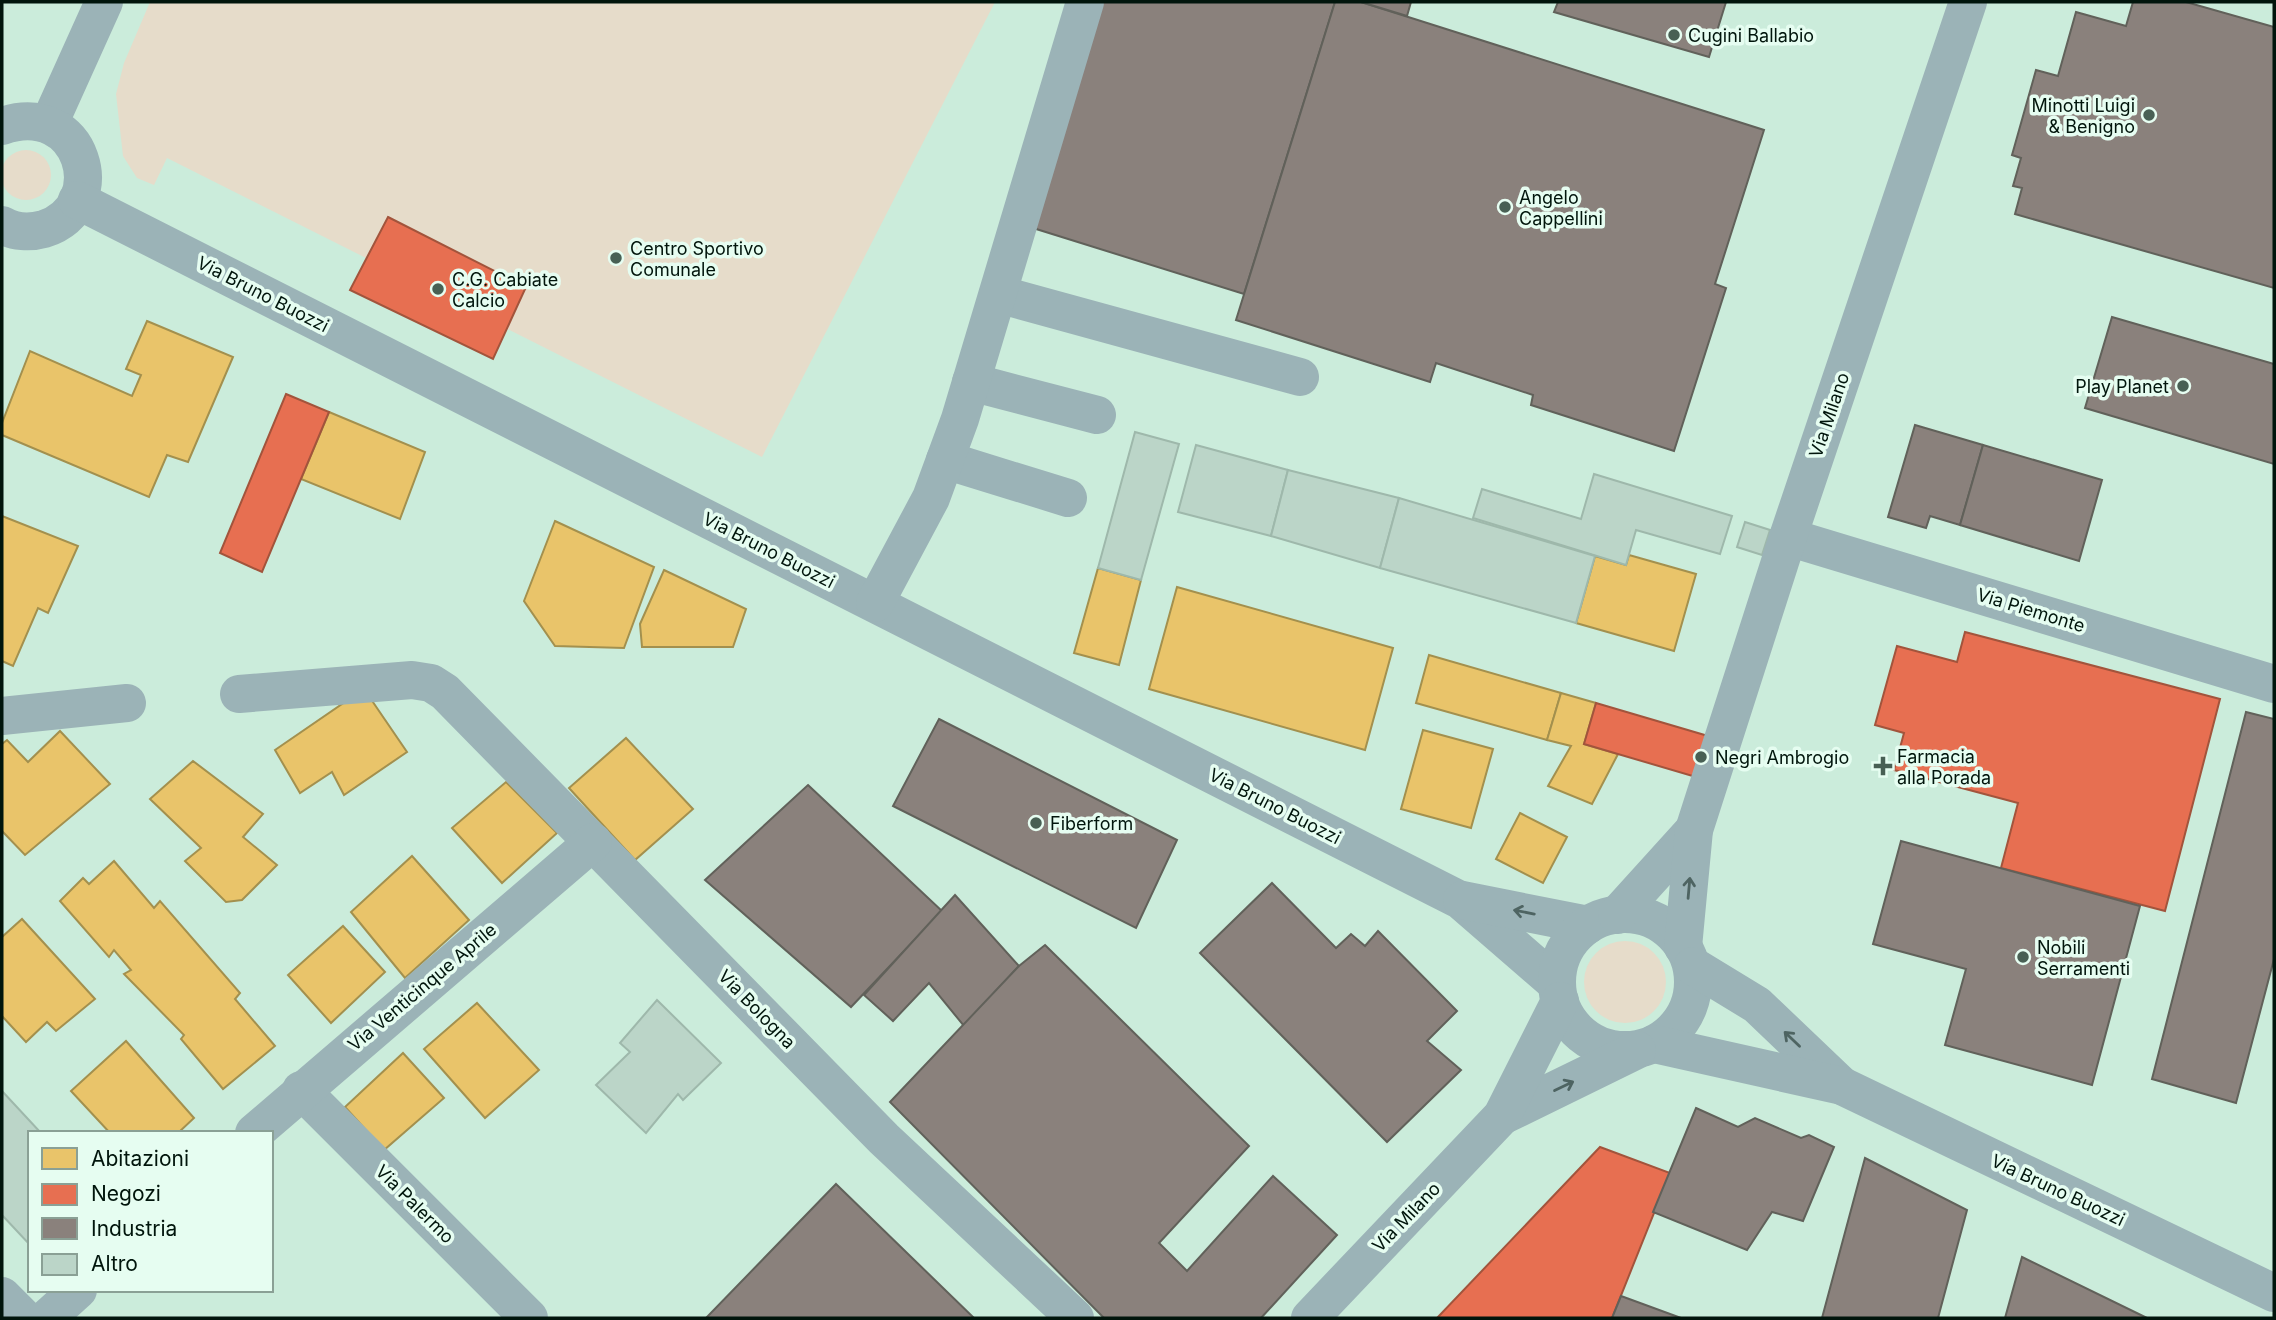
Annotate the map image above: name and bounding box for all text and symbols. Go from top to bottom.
place label: Cugini Ballabio [1688,25,1814,46]
marker: Cugini Ballabio [1666,27,1682,43]
place label: Minotti Luigi & Benigno [2032,95,2135,137]
marker: Minotti Luigi & Benigno [2141,107,2157,123]
place label: Angelo Cappellini [1519,187,1603,229]
marker: Angelo Cappellini [1497,199,1513,215]
place label: Centro Sportivo Comunale [630,238,764,280]
marker: Centro Sportivo Comunale [608,250,624,266]
street label: Via Bruno Buozzi [194,252,332,336]
place label: C.G. Cabiate Calcio [452,269,558,311]
marker: C.G. Cabiate Calcio [430,281,446,297]
street label: Via Milano [1805,370,1853,460]
place label: Play Planet [2075,376,2169,397]
marker: Play Planet [2175,378,2191,394]
street label: Via Bruno Buozzi [700,508,838,592]
street label: Via Piemonte [1975,584,2087,636]
place label: Farmacia alla Porada [1897,746,1991,788]
place label: Negri Ambrogio [1715,747,1849,768]
marker: Negri Ambrogio [1693,749,1709,765]
marker: Farmacia alla Porada [1875,758,1891,774]
street label: Via Bruno Buozzi [1206,764,1344,848]
place label: Fiberform [1050,813,1133,834]
marker: Fiberform [1028,815,1044,831]
one-way arrow [1683,877,1696,900]
one-way arrow [1513,905,1536,919]
street label: Via Venticinque Aprile [344,919,500,1055]
place label: Nobili Serramenti [2037,937,2130,979]
marker: Nobili Serramenti [2015,949,2031,965]
street label: Via Bologna [714,965,800,1053]
one-way arrow [1784,1030,1801,1047]
one-way arrow [1553,1078,1574,1092]
legend [28,1131,273,1292]
text: Abitazioni [91,1146,189,1171]
street label: Via Bruno Buozzi [1988,1150,2128,1230]
street label: Via Palermo [372,1161,458,1247]
street label: Via Milano [1368,1178,1444,1256]
text: Negozi [91,1181,161,1206]
text: Industria [91,1216,177,1241]
text: Altro [91,1251,138,1276]

